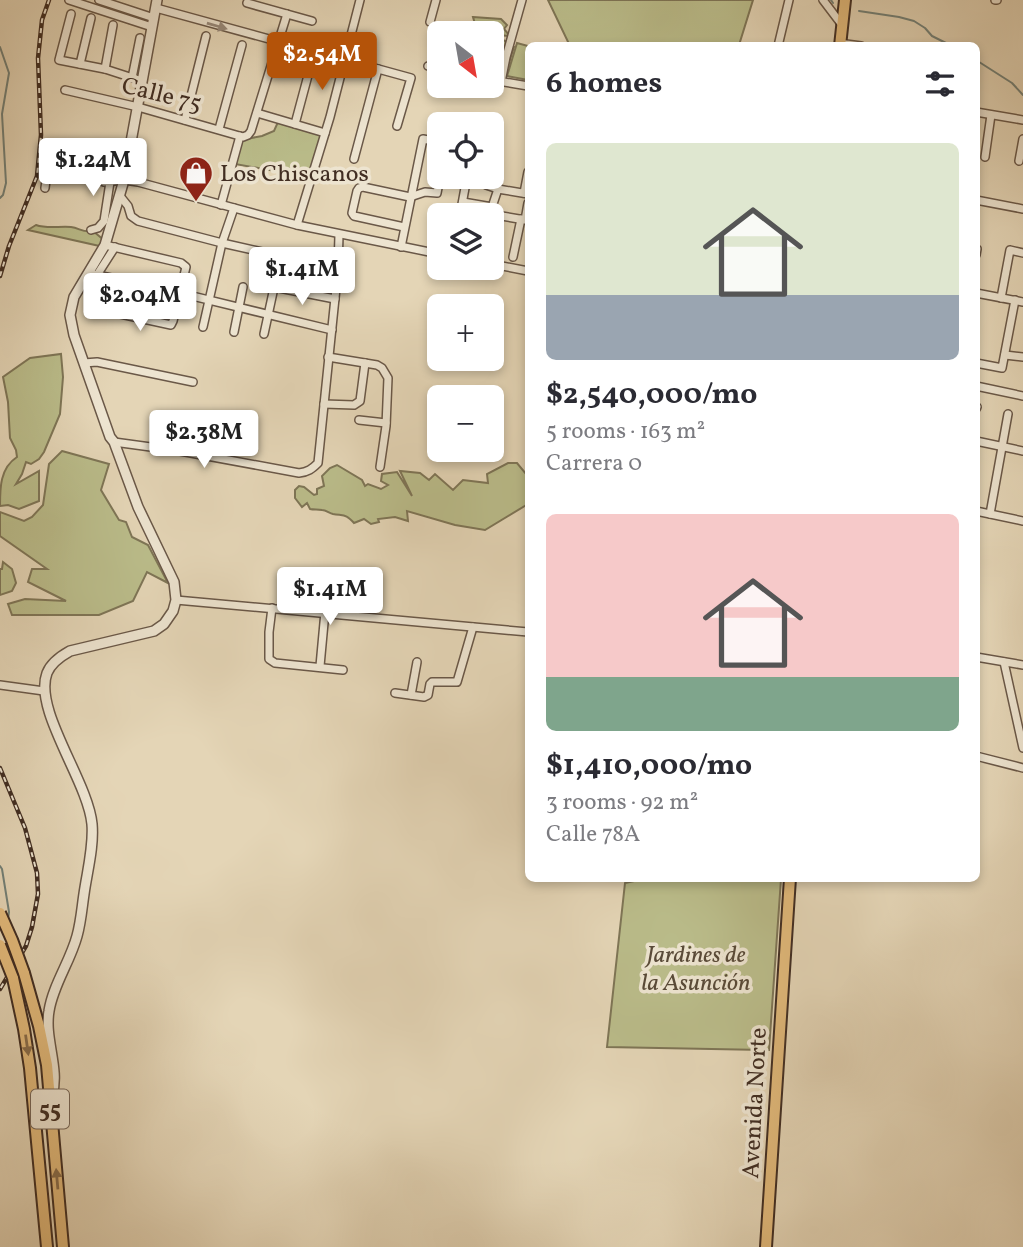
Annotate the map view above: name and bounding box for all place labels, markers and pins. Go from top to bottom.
pin: $2.54M [265,32,379,92]
pin: $1.24M [36,138,150,198]
shop icon: Los Chiscanos [177,154,215,203]
place label: Los Chiscanos [220,158,369,192]
pin: $1.41M [245,247,359,307]
pin: $2.04M [83,274,197,333]
pin: $2.38M [147,410,261,470]
pin: $1.41M [273,568,387,627]

